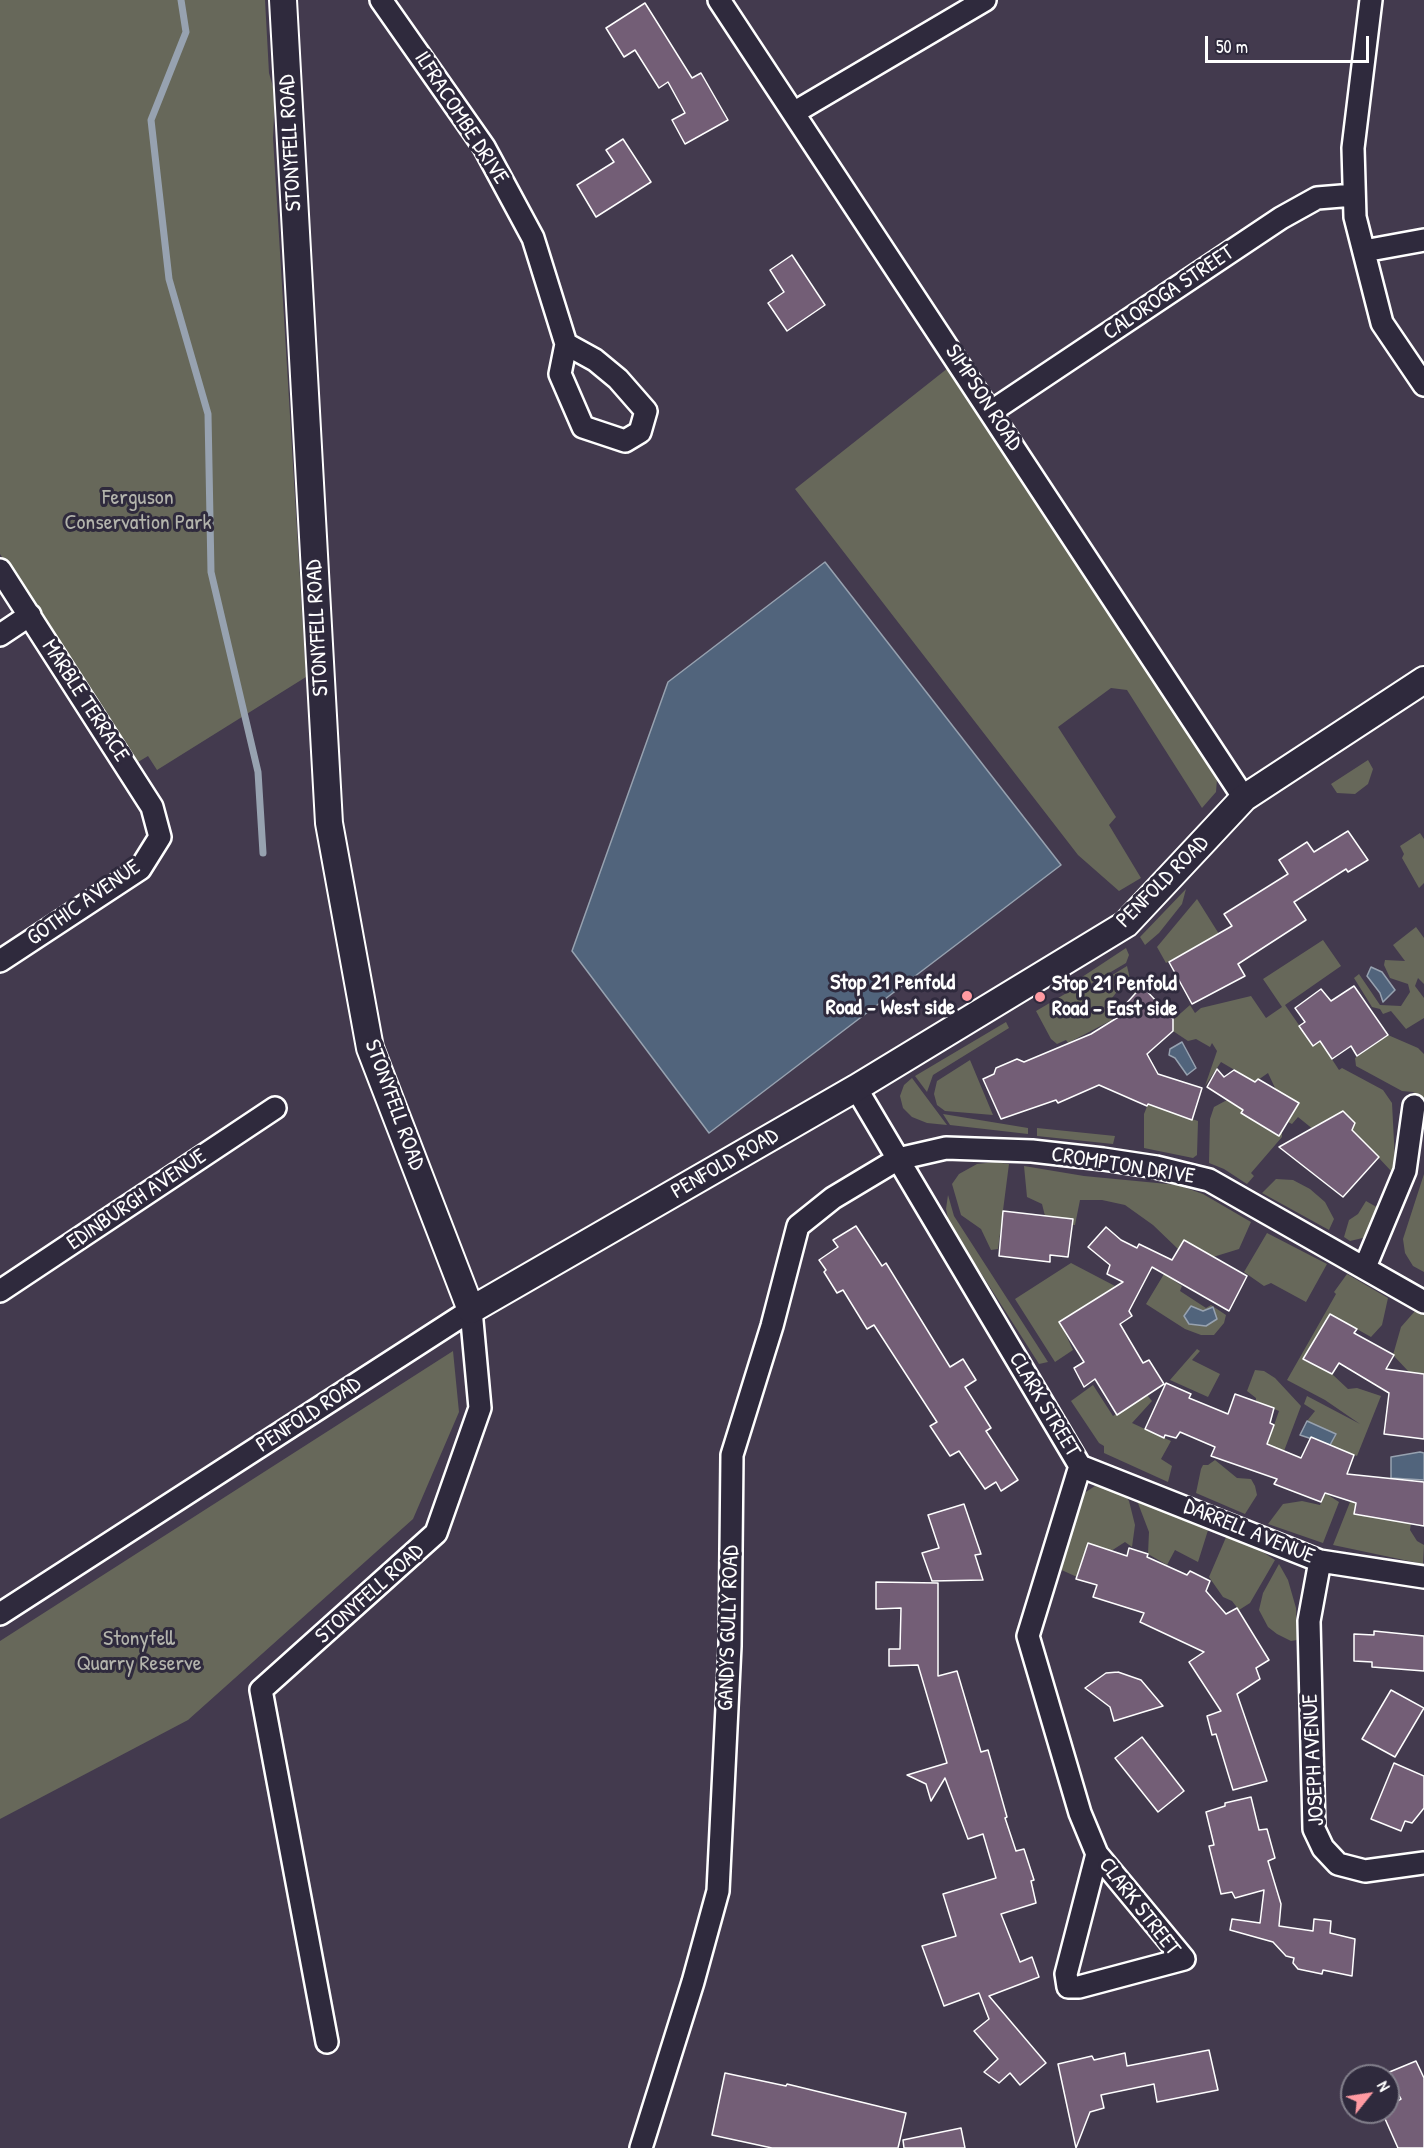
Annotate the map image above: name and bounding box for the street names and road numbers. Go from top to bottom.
street label: ILFRACOMBE DRIVE [408,47,514,189]
street label: STONYFELL ROAD [274,74,308,212]
street label: CALOROGA STREET [1099,240,1239,346]
street label: SIMPSON ROAD [939,340,1027,456]
street label: STONYFELL ROAD [301,559,335,697]
street label: MARBLE TERRACE [36,635,134,767]
street label: PENFOLD ROAD [1111,830,1215,934]
street label: GOTHIC AVENUE [22,854,146,952]
street label: STONYFELL ROAD [358,1036,430,1174]
street label: PENFOLD ROAD [667,1123,783,1205]
street label: CROMPTON DRIVE [1049,1142,1197,1190]
street label: EDINBURGH AVENUE [62,1144,212,1256]
street label: CLARK STREET [1002,1348,1086,1462]
street label: PENFOLD ROAD [252,1371,366,1459]
street label: DARRELL AVENUE [1180,1494,1318,1570]
street label: STONYFELL ROAD [310,1538,430,1650]
street label: GANDYS GULLY ROAD [713,1545,745,1711]
street label: JOSEPH AVENUE [1297,1693,1331,1827]
street label: CLARK STREET [1092,1853,1186,1961]

